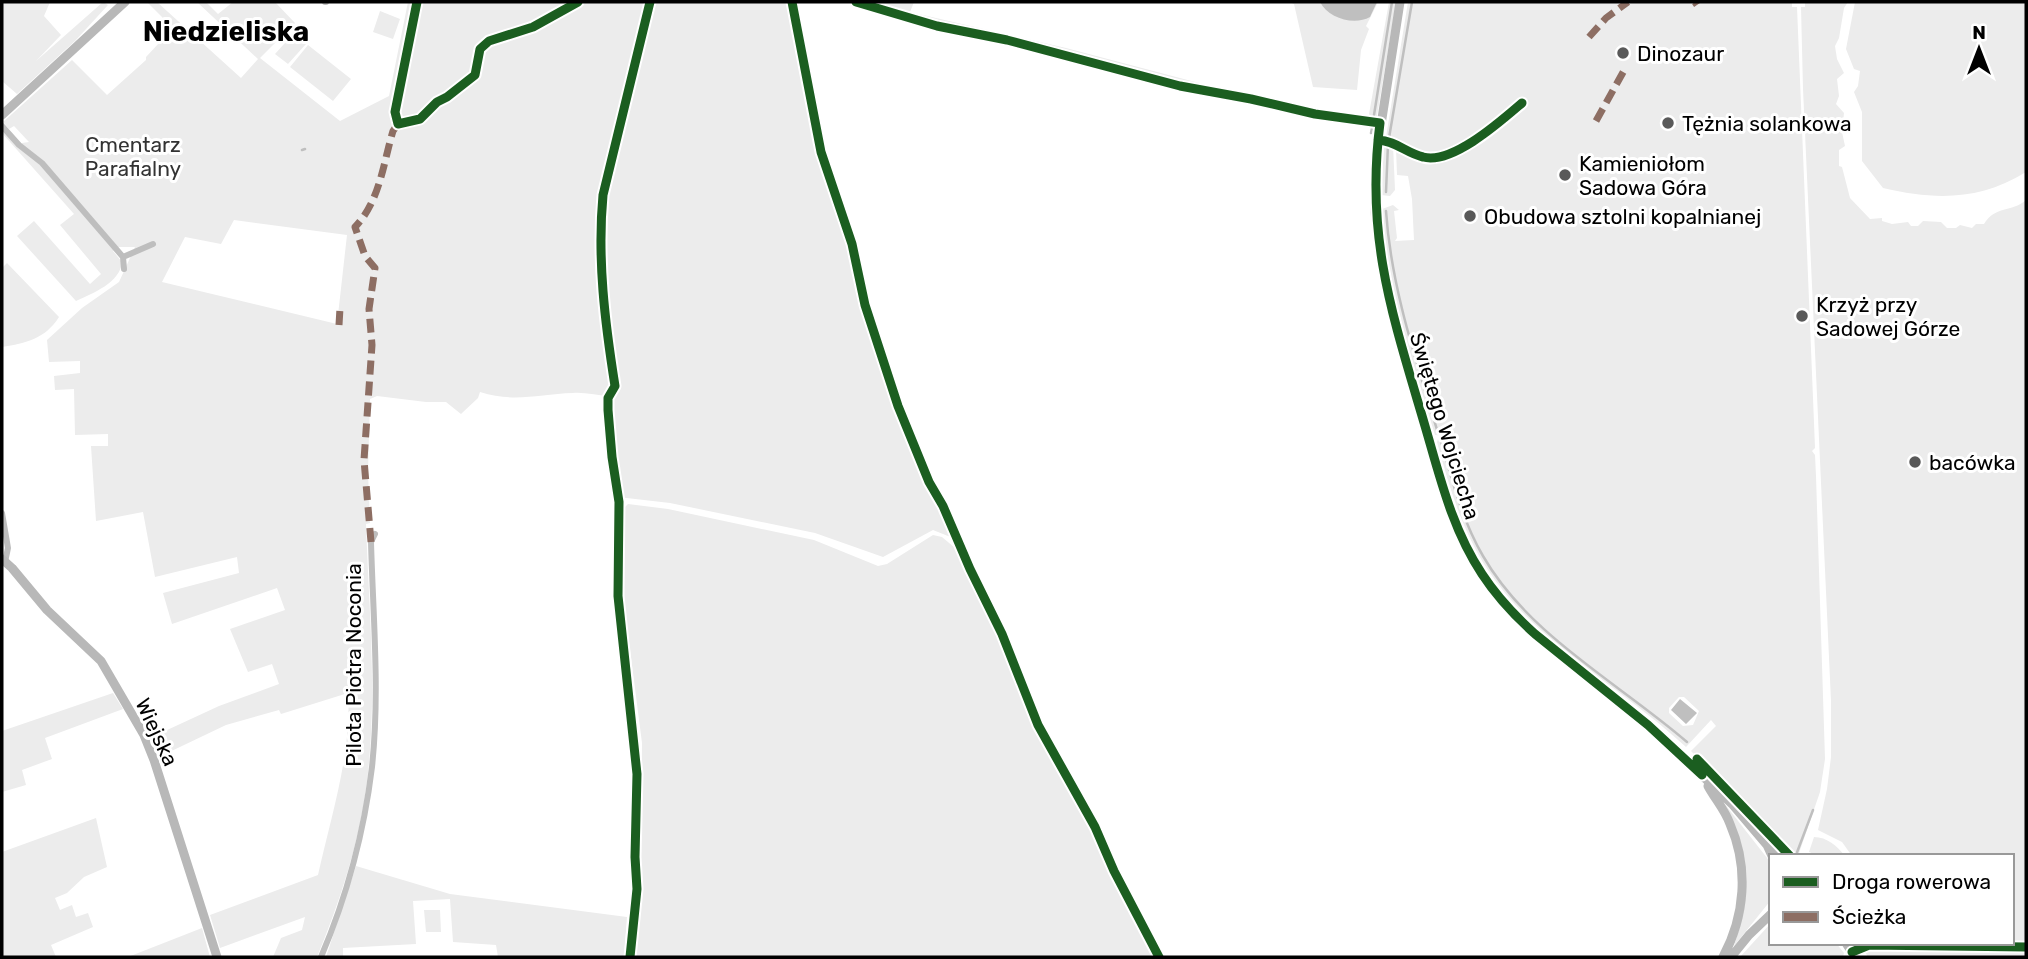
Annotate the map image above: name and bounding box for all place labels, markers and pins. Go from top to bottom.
place label: Dinozaur [1637,41,1724,66]
marker: Dinozaur [1615,45,1631,61]
place label: Tężnia solankowa [1682,111,1852,136]
marker: Tężnia solankowa [1660,115,1676,131]
place label: Kamieniołom Sadowa Góra [1579,151,1707,200]
marker: Kamieniołom Sadowa Góra [1557,167,1573,183]
place label: Obudowa sztolni kopalnianej [1484,204,1761,229]
marker: Obudowa sztolni kopalnianej [1462,208,1478,224]
place label: Krzyż przy Sadowej Górze [1816,292,1960,341]
marker: Krzyż przy Sadowej Górze [1794,308,1810,324]
place label: bacówka [1929,450,2016,475]
marker: bacówka [1907,454,1923,470]

